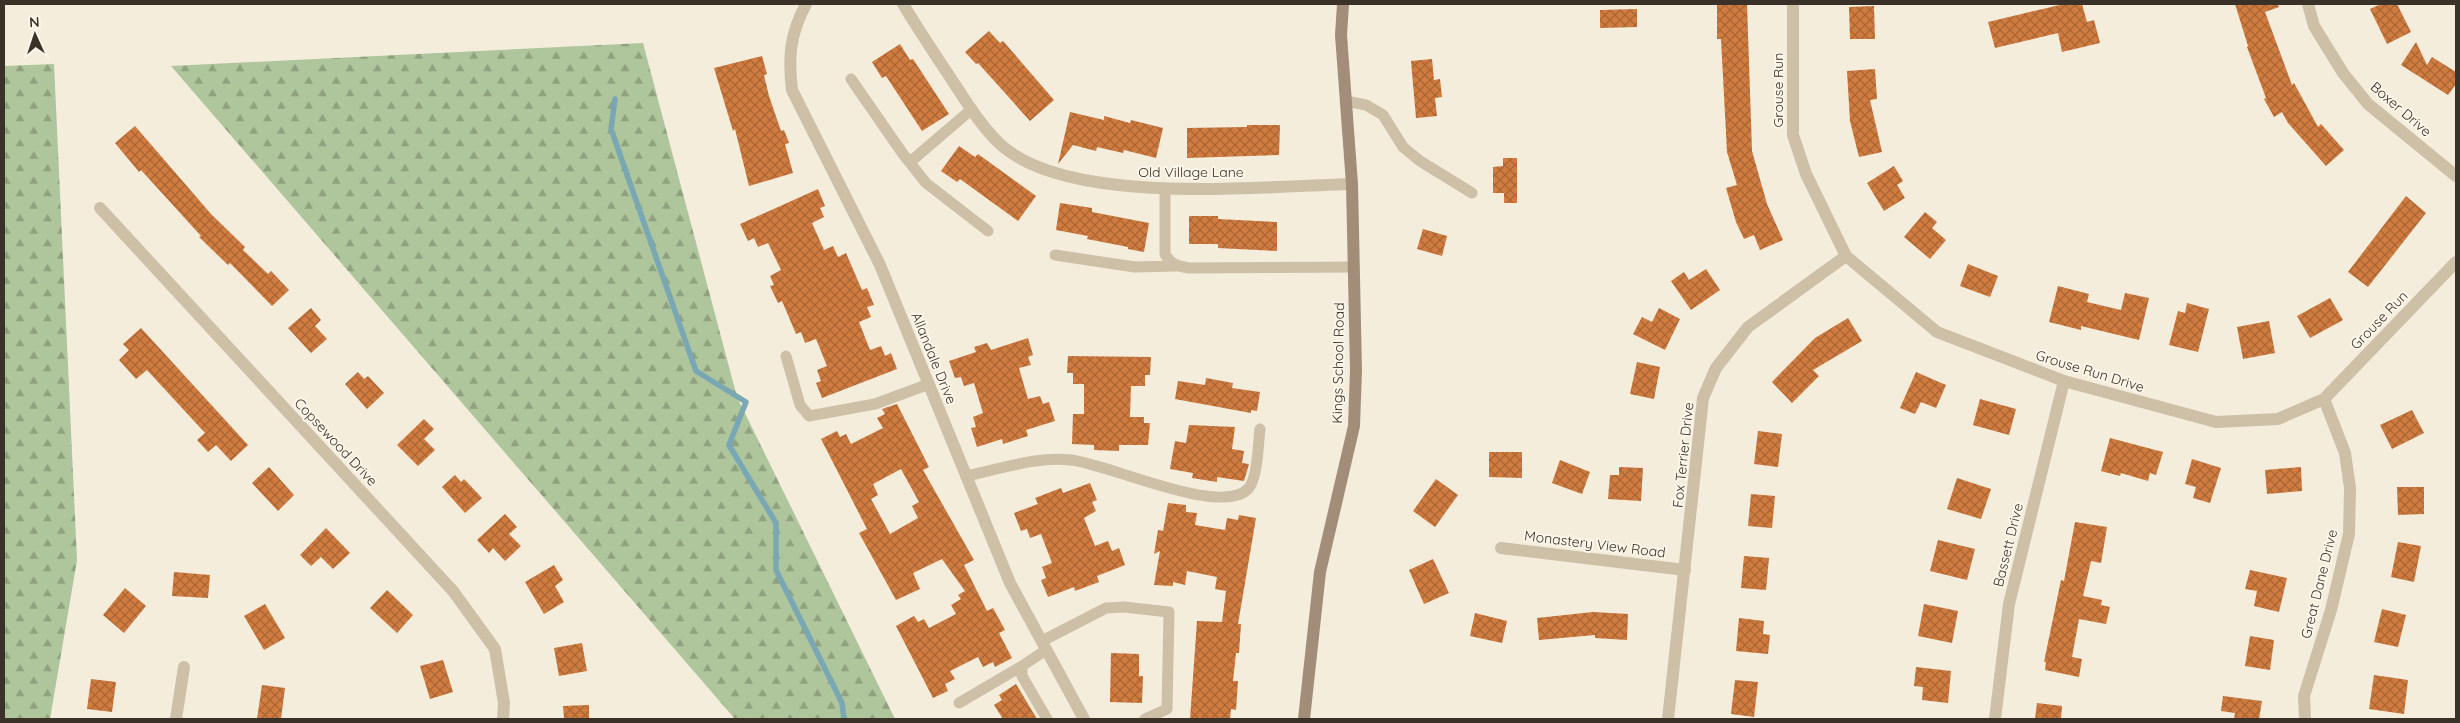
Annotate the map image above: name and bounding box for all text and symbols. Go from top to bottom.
north arrow [10,10,60,60]
text: N [29,13,40,31]
street label: Grouse Run [1769,53,1787,127]
street label: Boxer Drive [2367,78,2435,140]
street label: Old Village Lane [1138,163,1244,181]
street label: Grouse Run [2347,287,2411,353]
street label: Kings School Road [1328,302,1348,424]
street label: Allandale Drive [907,309,961,407]
street label: Grouse Run Drive [2034,346,2146,396]
street label: Copsewood Drive [291,394,382,490]
street label: Fox Terrier Drive [1669,401,1697,509]
street label: Bassett Drive [1989,501,2027,589]
street label: Monastery View Road [1523,526,1667,562]
street label: Great Dane Drive [2297,527,2341,640]

